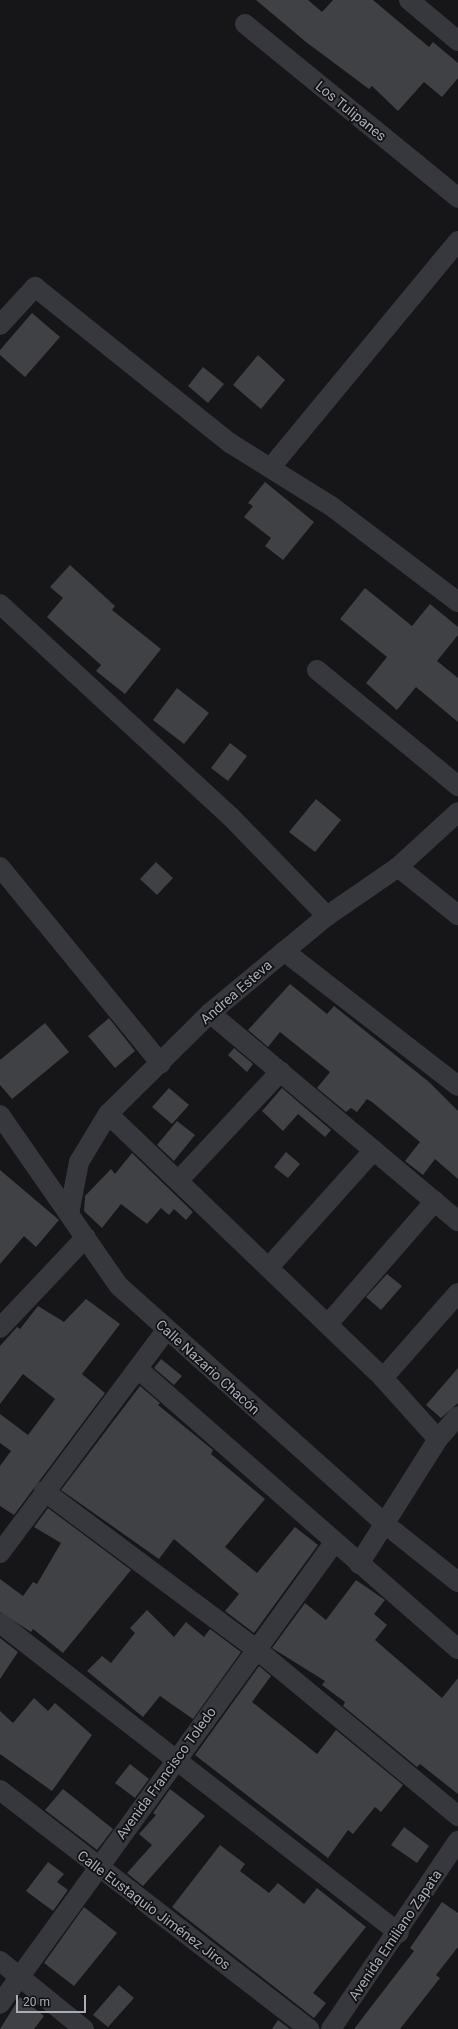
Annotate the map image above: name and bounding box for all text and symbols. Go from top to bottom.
street label: Los Tulipanes [312,77,390,145]
street label: Andrea Esteva [197,956,275,1028]
street label: Calle Nazario Chacón [153,1316,263,1418]
street label: Avenida Francisco Toledo [112,1704,220,1842]
street label: Calle Eustaquio Jiménez Jiros [74,1847,234,1973]
street label: Avenida Emiliano Zapata [345,1866,445,2004]
scale bar [18,1987,88,2013]
text: 20 m [23,1995,50,2009]

